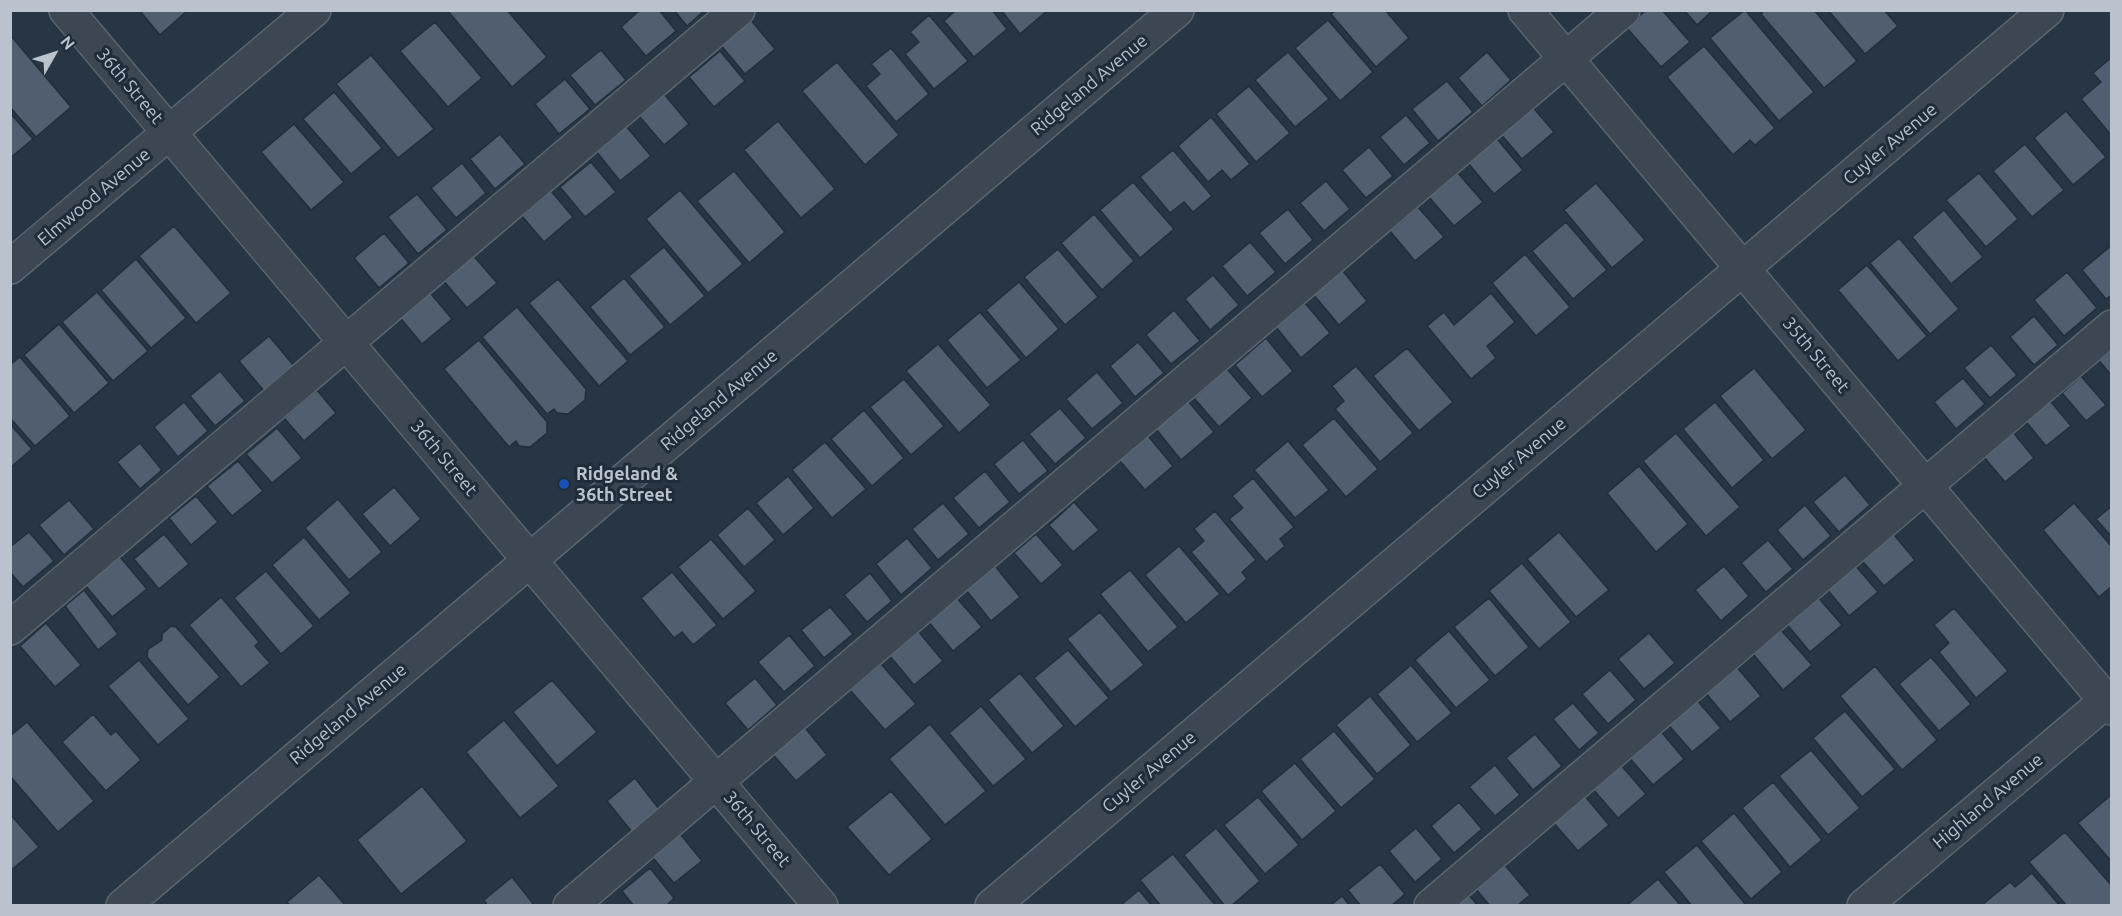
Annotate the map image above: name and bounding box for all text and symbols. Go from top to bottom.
north arrow [24,24,84,84]
street label: Ridgeland Avenue [1026,30,1152,140]
text: N [57,32,79,53]
street label: 36th Street [92,44,168,128]
street label: Cuyler Avenue [1839,98,1941,190]
street label: Elmwood Avenue [33,144,155,250]
street label: 35th Street [1778,313,1854,397]
street label: Ridgeland Avenue [656,345,782,455]
street label: Cuyler Avenue [1468,412,1570,504]
street label: 36th Street [406,416,482,500]
place label: Ridgeland & 36th Street [576,463,678,506]
marker: Ridgeland & 36th Street [557,477,571,491]
street label: Ridgeland Avenue [285,659,411,769]
street label: Cuyler Avenue [1098,726,1200,818]
street label: Highland Avenue [1929,749,2047,853]
street label: 36th Street [719,787,795,871]

